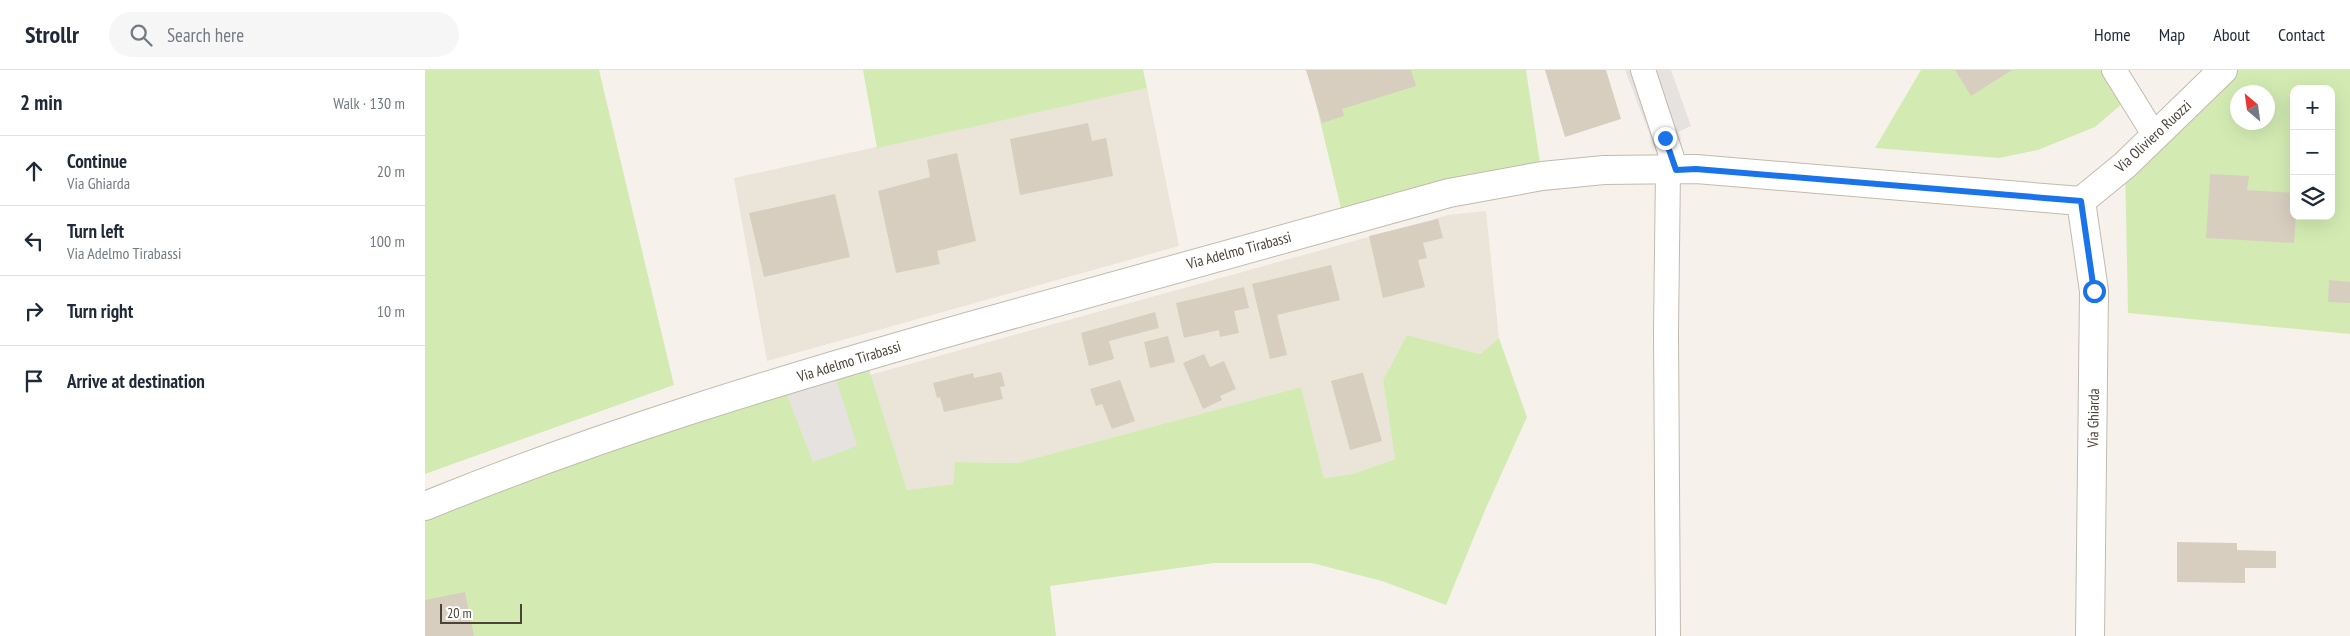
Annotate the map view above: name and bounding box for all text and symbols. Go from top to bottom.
search box [109,12,459,57]
text: Strollr [25,19,79,50]
icon: search [127,21,155,49]
text: Search here [167,23,244,47]
text: Home [2094,23,2131,46]
text: Map [2159,23,2185,46]
text: About [2213,23,2250,46]
text: Contact [2278,23,2325,46]
north arrow [2230,85,2275,130]
map controls [2290,85,2335,220]
button: + [2290,85,2335,130]
text: 2 min [20,89,62,116]
text: Walk · 130 m [333,93,405,113]
street label: Via Oliviero Ruozzi [2110,96,2195,177]
route end [1654,127,1677,150]
button: − [2290,130,2335,175]
text: Continue [67,149,127,173]
icon: ahead [20,157,48,185]
text: 20 m [377,161,405,181]
text: Via Ghiarda [67,173,130,193]
button: layers [2290,175,2335,220]
text: Turn left [67,219,124,243]
icon: left [20,227,48,255]
street label: Via Adelmo Tirabassi [1184,227,1293,273]
text: 100 m [370,231,405,251]
text: Via Adelmo Tirabassi [67,243,181,263]
route start [2083,280,2106,303]
icon: right [20,297,48,325]
text: Turn right [67,299,133,323]
text: 10 m [377,301,405,321]
street label: Via Adelmo Tirabassi [794,336,903,386]
icon: arrive [20,367,48,395]
text: Arrive at destination [67,369,205,393]
street label: Via Ghiarda [2083,388,2103,449]
scale bar [440,601,523,624]
text: 20 m [447,604,472,622]

